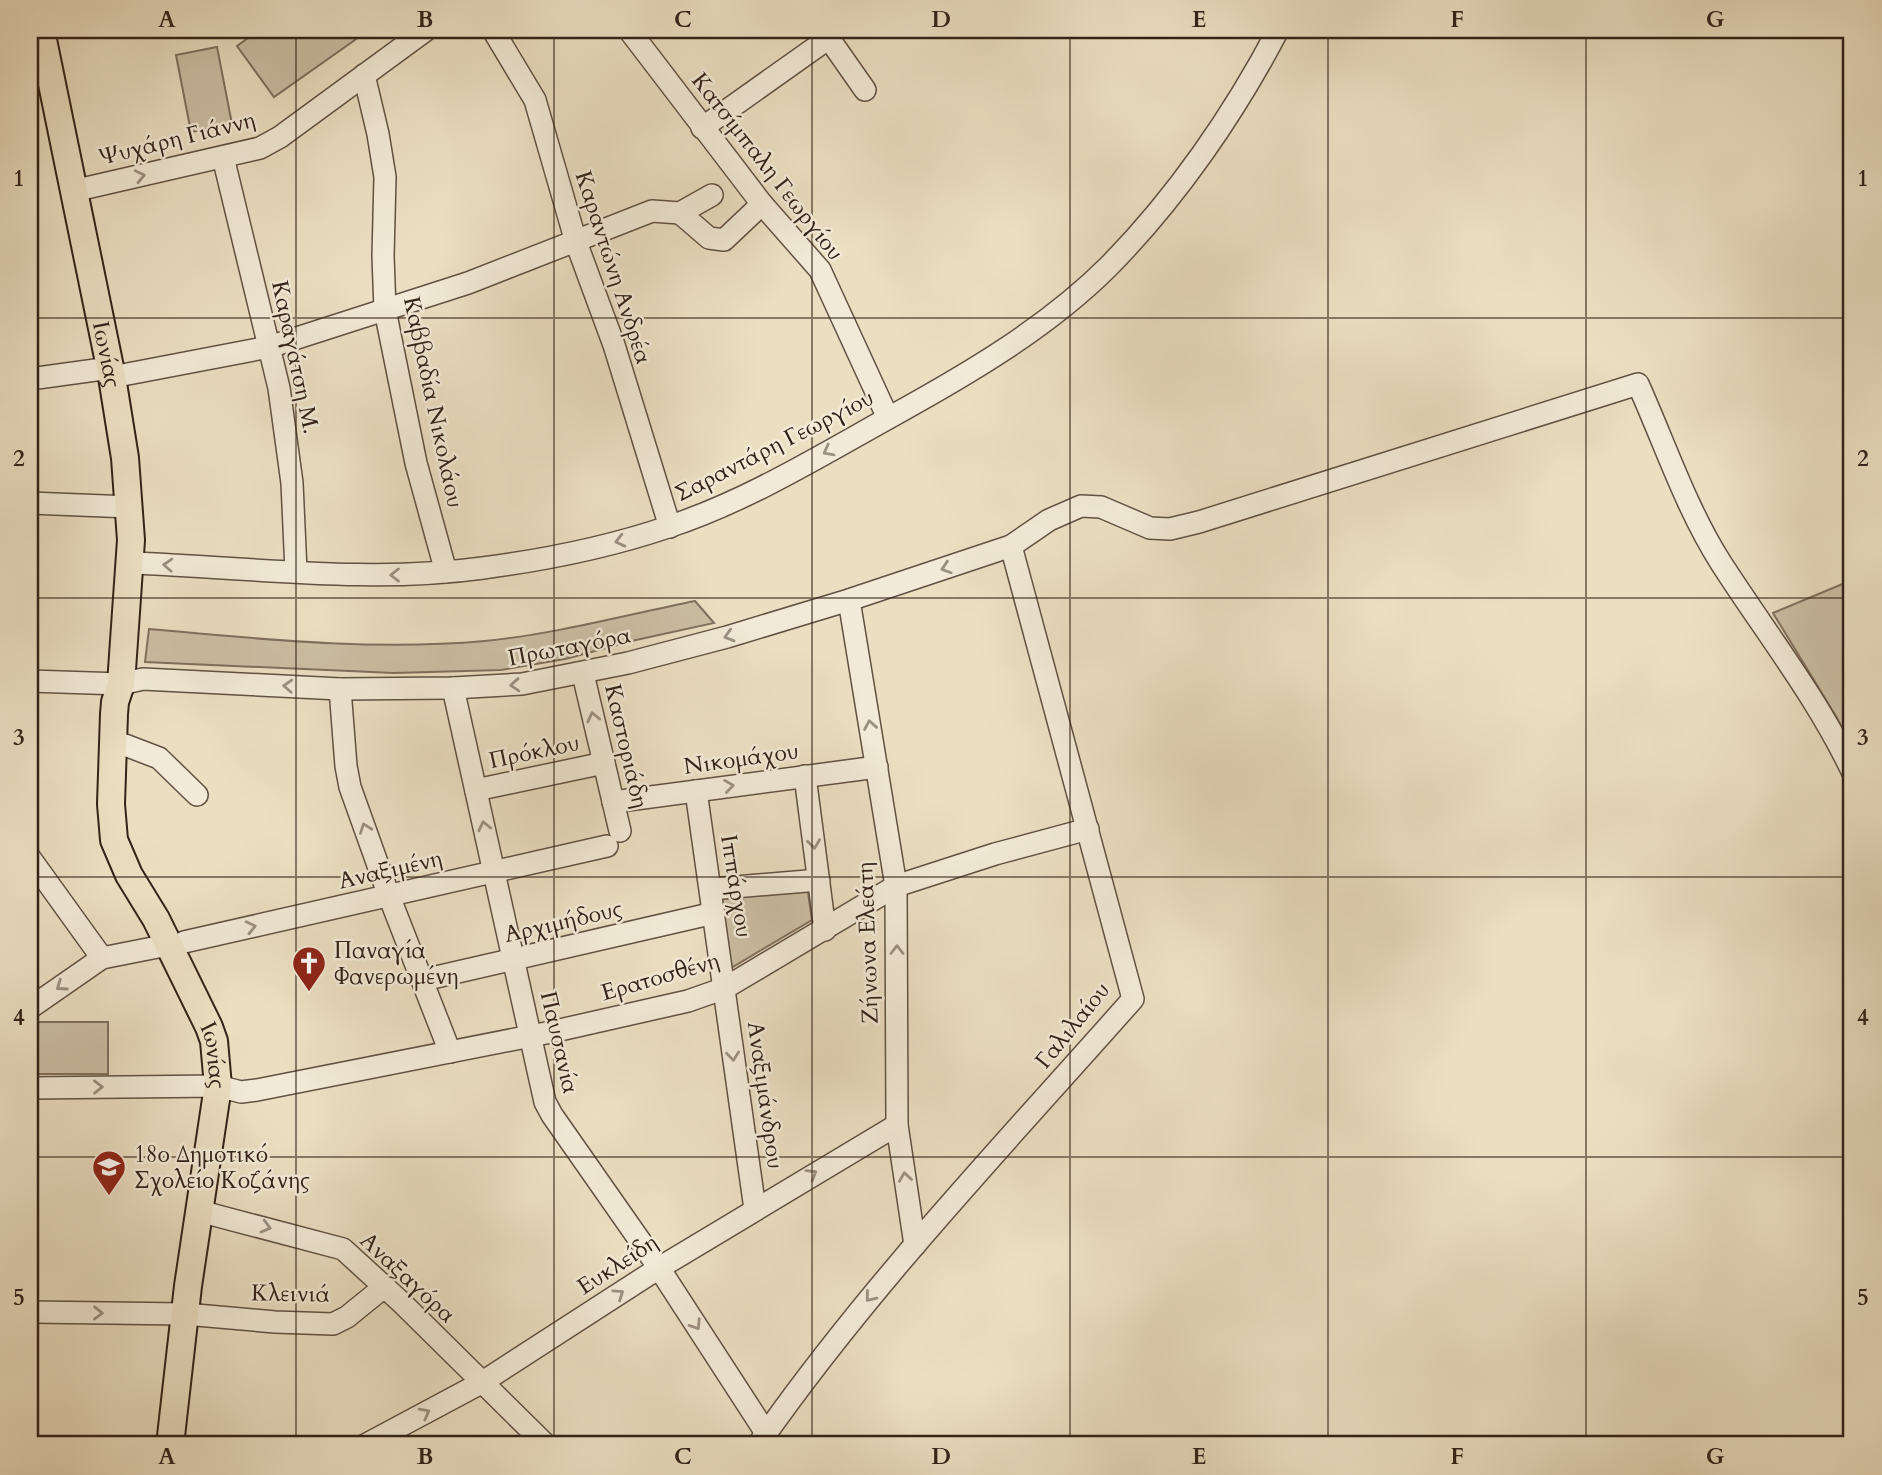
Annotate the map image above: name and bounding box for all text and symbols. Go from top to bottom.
text: A [158,4,176,35]
text: B [417,4,433,35]
text: C [674,4,692,35]
text: D [931,4,951,35]
text: E [1192,4,1206,35]
text: F [1450,4,1464,35]
text: G [1706,4,1725,35]
street label: Κατσίμπαλη Γεωργίου [684,66,851,267]
street label: Ψυχάρη Γιάννη [96,104,258,173]
text: 1 [13,163,25,194]
text: 1 [1857,163,1869,194]
street label: Καραντώνη Ανδρέα [568,167,659,368]
one-way arrow [134,170,146,184]
street label: Καραγάτση Μ. [264,278,327,436]
street label: Καββαδία Νικολάου [396,294,471,510]
street label: Ιωνίας [85,318,128,390]
street label: Σαραντάρη Γεωργίου [670,382,879,509]
text: 2 [13,443,25,474]
one-way arrow [823,443,835,457]
text: 2 [1857,443,1869,474]
one-way arrow [614,533,626,547]
one-way arrow [163,557,174,572]
one-way arrow [941,560,953,574]
one-way arrow [390,567,400,583]
street label: Πρωταγόρα [505,619,633,674]
one-way arrow [723,628,735,642]
one-way arrow [509,677,520,692]
one-way arrow [282,679,293,694]
street label: Καστοριάδη [597,681,656,811]
one-way arrow [587,711,601,723]
one-way arrow [863,719,878,731]
text: 3 [13,722,25,753]
text: 3 [1857,722,1869,753]
street label: Πρόκλου [486,727,582,776]
street label: Νικομάχου [682,735,801,782]
one-way arrow [723,779,735,794]
one-way arrow [478,820,492,832]
one-way arrow [359,822,373,834]
street label: Ιππάρχου [713,832,760,940]
one-way arrow [806,838,821,850]
street label: Αναξιμένη [335,843,445,896]
street label: Ζήνωνα Ελεάτη [849,861,886,1025]
street label: Αρχιμήδους [501,893,625,950]
one-way arrow [245,921,257,935]
place label: Παναγία Φανερωμένη [334,935,459,992]
church icon: Παναγία Φανερωμένη [290,944,328,993]
street label: Ερατοσθένη [597,945,723,1008]
one-way arrow [889,945,904,956]
street label: Γαλιλαίου [1028,976,1117,1075]
one-way arrow [56,978,69,990]
street label: Παυσανία [533,988,586,1096]
text: 4 [13,1002,25,1033]
text: 4 [1857,1002,1869,1033]
street label: Ιωνίας [193,1016,233,1090]
street label: Αναξιμάνδρου [740,1019,791,1171]
one-way arrow [725,1051,740,1062]
one-way arrow [93,1079,104,1095]
place label: 18ο Δημοτικό Σχολείο Κοζάνης [134,1139,310,1196]
school or university icon: 18ο Δημοτικό Σχολείο Κοζάνης [90,1148,128,1197]
one-way arrow [805,1170,818,1183]
one-way arrow [898,1171,913,1183]
one-way arrow [259,1219,271,1233]
street label: Αναξαγόρα [353,1225,462,1330]
street label: Ευκλείδη [571,1227,664,1302]
street label: Κλεινιά [251,1277,331,1310]
text: 5 [13,1282,25,1313]
text: 5 [1857,1282,1869,1313]
one-way arrow [866,1289,879,1301]
one-way arrow [611,1290,624,1302]
one-way arrow [93,1305,104,1321]
one-way arrow [688,1317,701,1330]
one-way arrow [418,1408,430,1421]
text: A [158,1441,176,1472]
text: B [417,1441,433,1472]
text: C [674,1441,692,1472]
text: D [931,1441,951,1472]
text: E [1192,1441,1206,1472]
text: F [1450,1441,1464,1472]
text: G [1706,1441,1725,1472]

